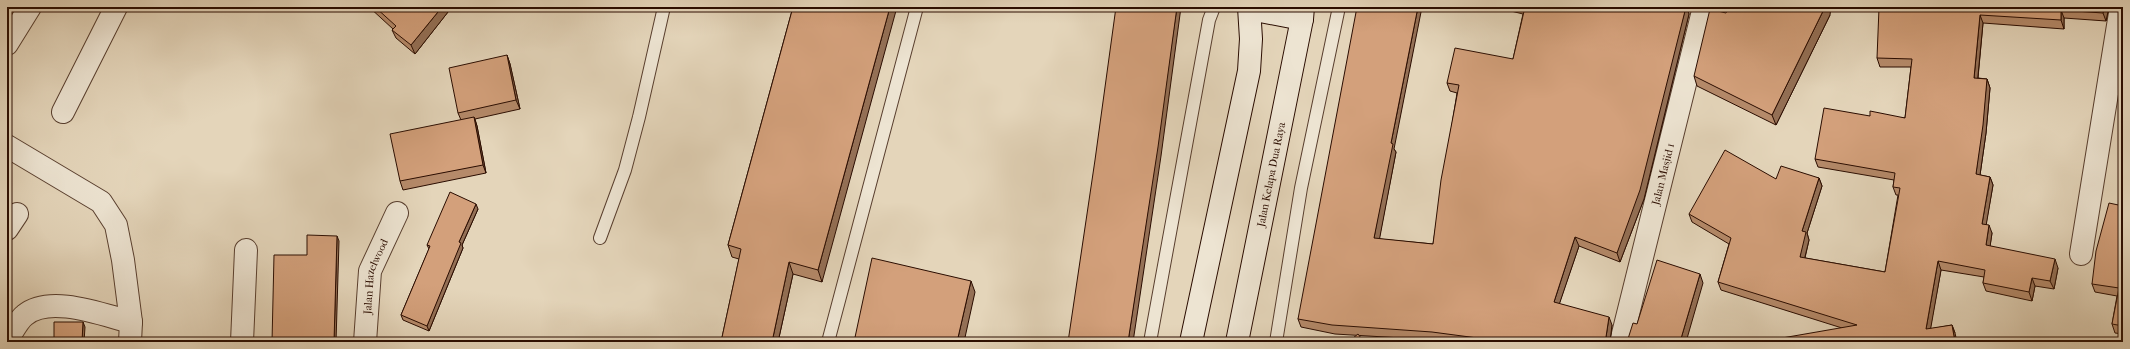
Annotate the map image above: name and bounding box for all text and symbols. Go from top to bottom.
street label: Jalan Kelapa Dua Raya [1254,120,1288,229]
street label: Jalan Masjid 1 [1648,142,1677,207]
street label: Jalan Hazelwood [360,236,391,316]

